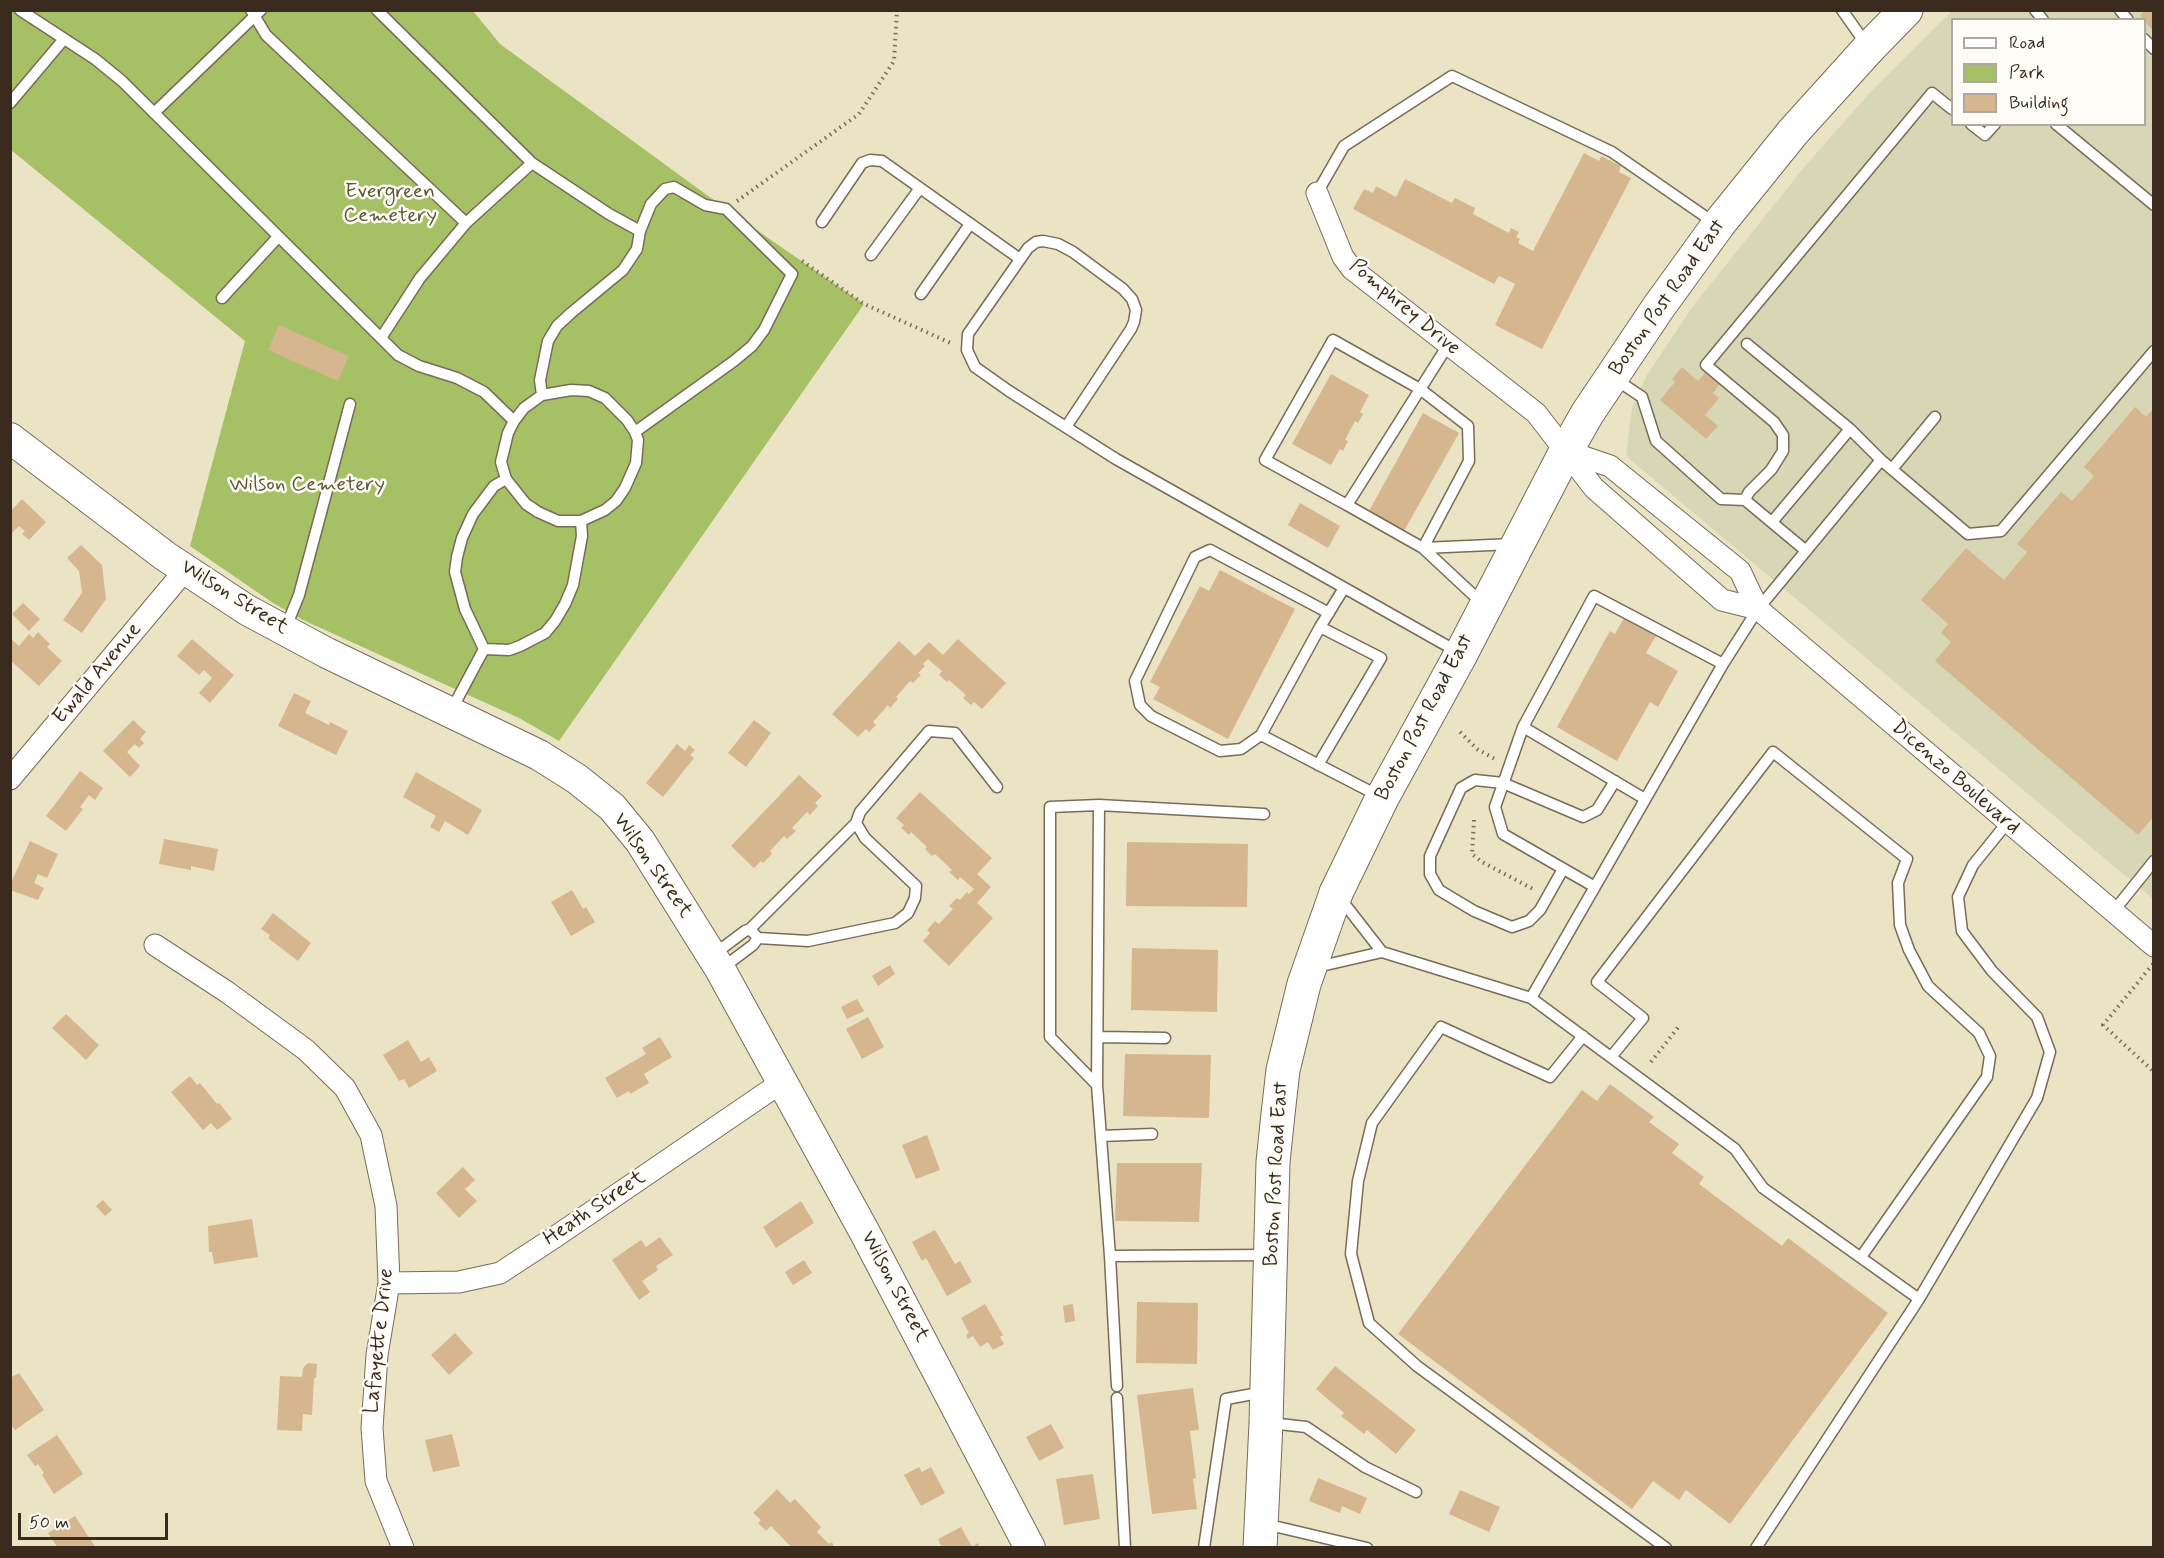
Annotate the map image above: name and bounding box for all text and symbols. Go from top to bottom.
legend [1951,18,2146,126]
text: Road [2009,31,2045,55]
text: Park [2009,61,2045,85]
text: Building [2009,91,2069,115]
park label: Evergreen Cemetery [343,180,437,230]
street label: Boston Post Road East [1605,215,1731,381]
street label: Pomphrey Drive [1343,254,1465,362]
park label: Wilson Cemetery [229,473,385,499]
street label: Wilson Street [176,555,292,641]
street label: Ewald Avenue [48,618,148,730]
street label: Boston Post Road East [1370,630,1480,806]
street label: Dicenzo Boulevard [1885,715,2025,841]
street label: Wilson Street [607,809,697,923]
street label: Boston Post Road East [1260,1081,1294,1267]
street label: Heath Street [539,1166,651,1252]
street label: Wilson Street [854,1227,934,1347]
street label: Lafayette Drive [360,1267,400,1415]
scale bar [21,1501,171,1539]
text: 50 m [29,1511,69,1535]

